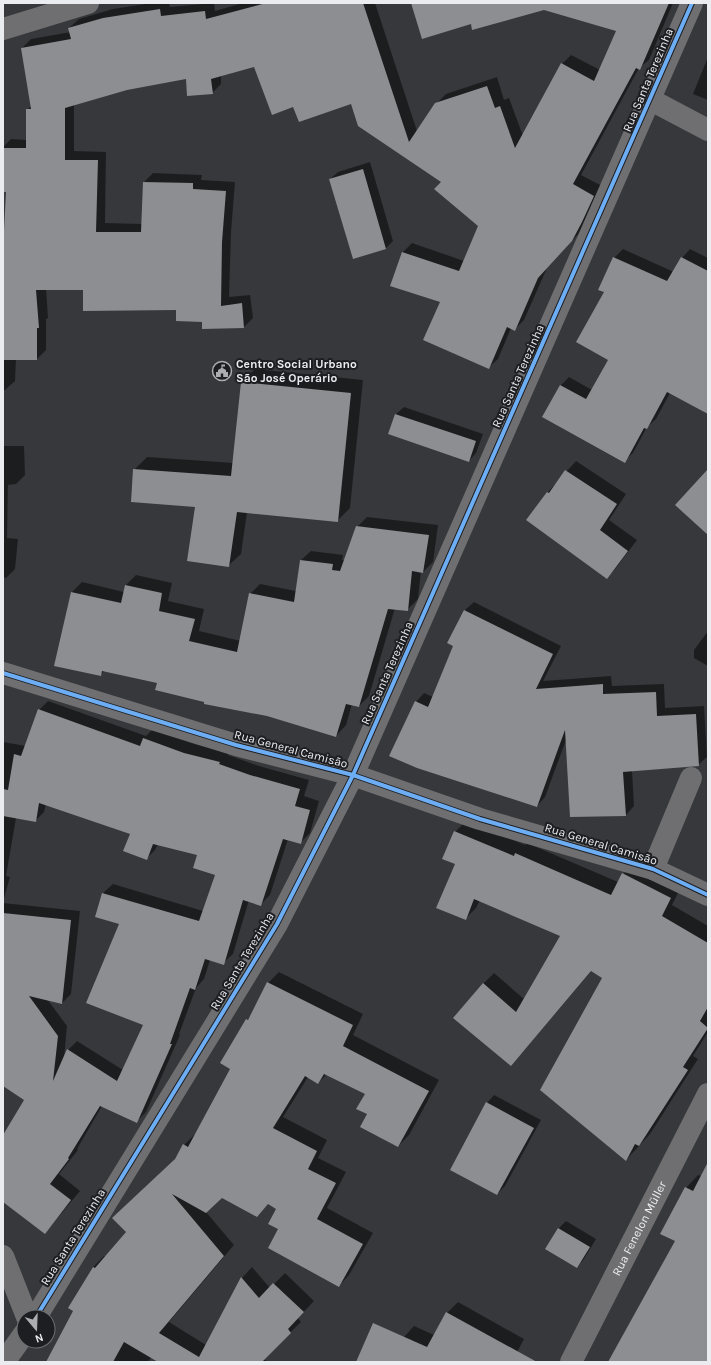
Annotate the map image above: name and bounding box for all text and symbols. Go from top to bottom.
street label: Rua Santa Terezinha [620,26,676,134]
street label: Rua Santa Terezinha [489,322,547,430]
place label: Centro Social Urbano São José Operário [236,357,357,385]
public building icon: Centro Social Urbano São José Operário [211,360,233,382]
street label: Rua Santa Terezinha [358,619,416,727]
street label: Rua General Camisão [233,727,349,771]
street label: Rua General Camisão [543,820,659,868]
street label: Rua Santa Terezinha [207,910,277,1012]
street label: Rua Fenelon Müller [609,1178,670,1278]
street label: Rua Santa Terezinha [38,1186,108,1288]
north arrow [16,1309,56,1349]
text: N [33,1331,45,1345]

